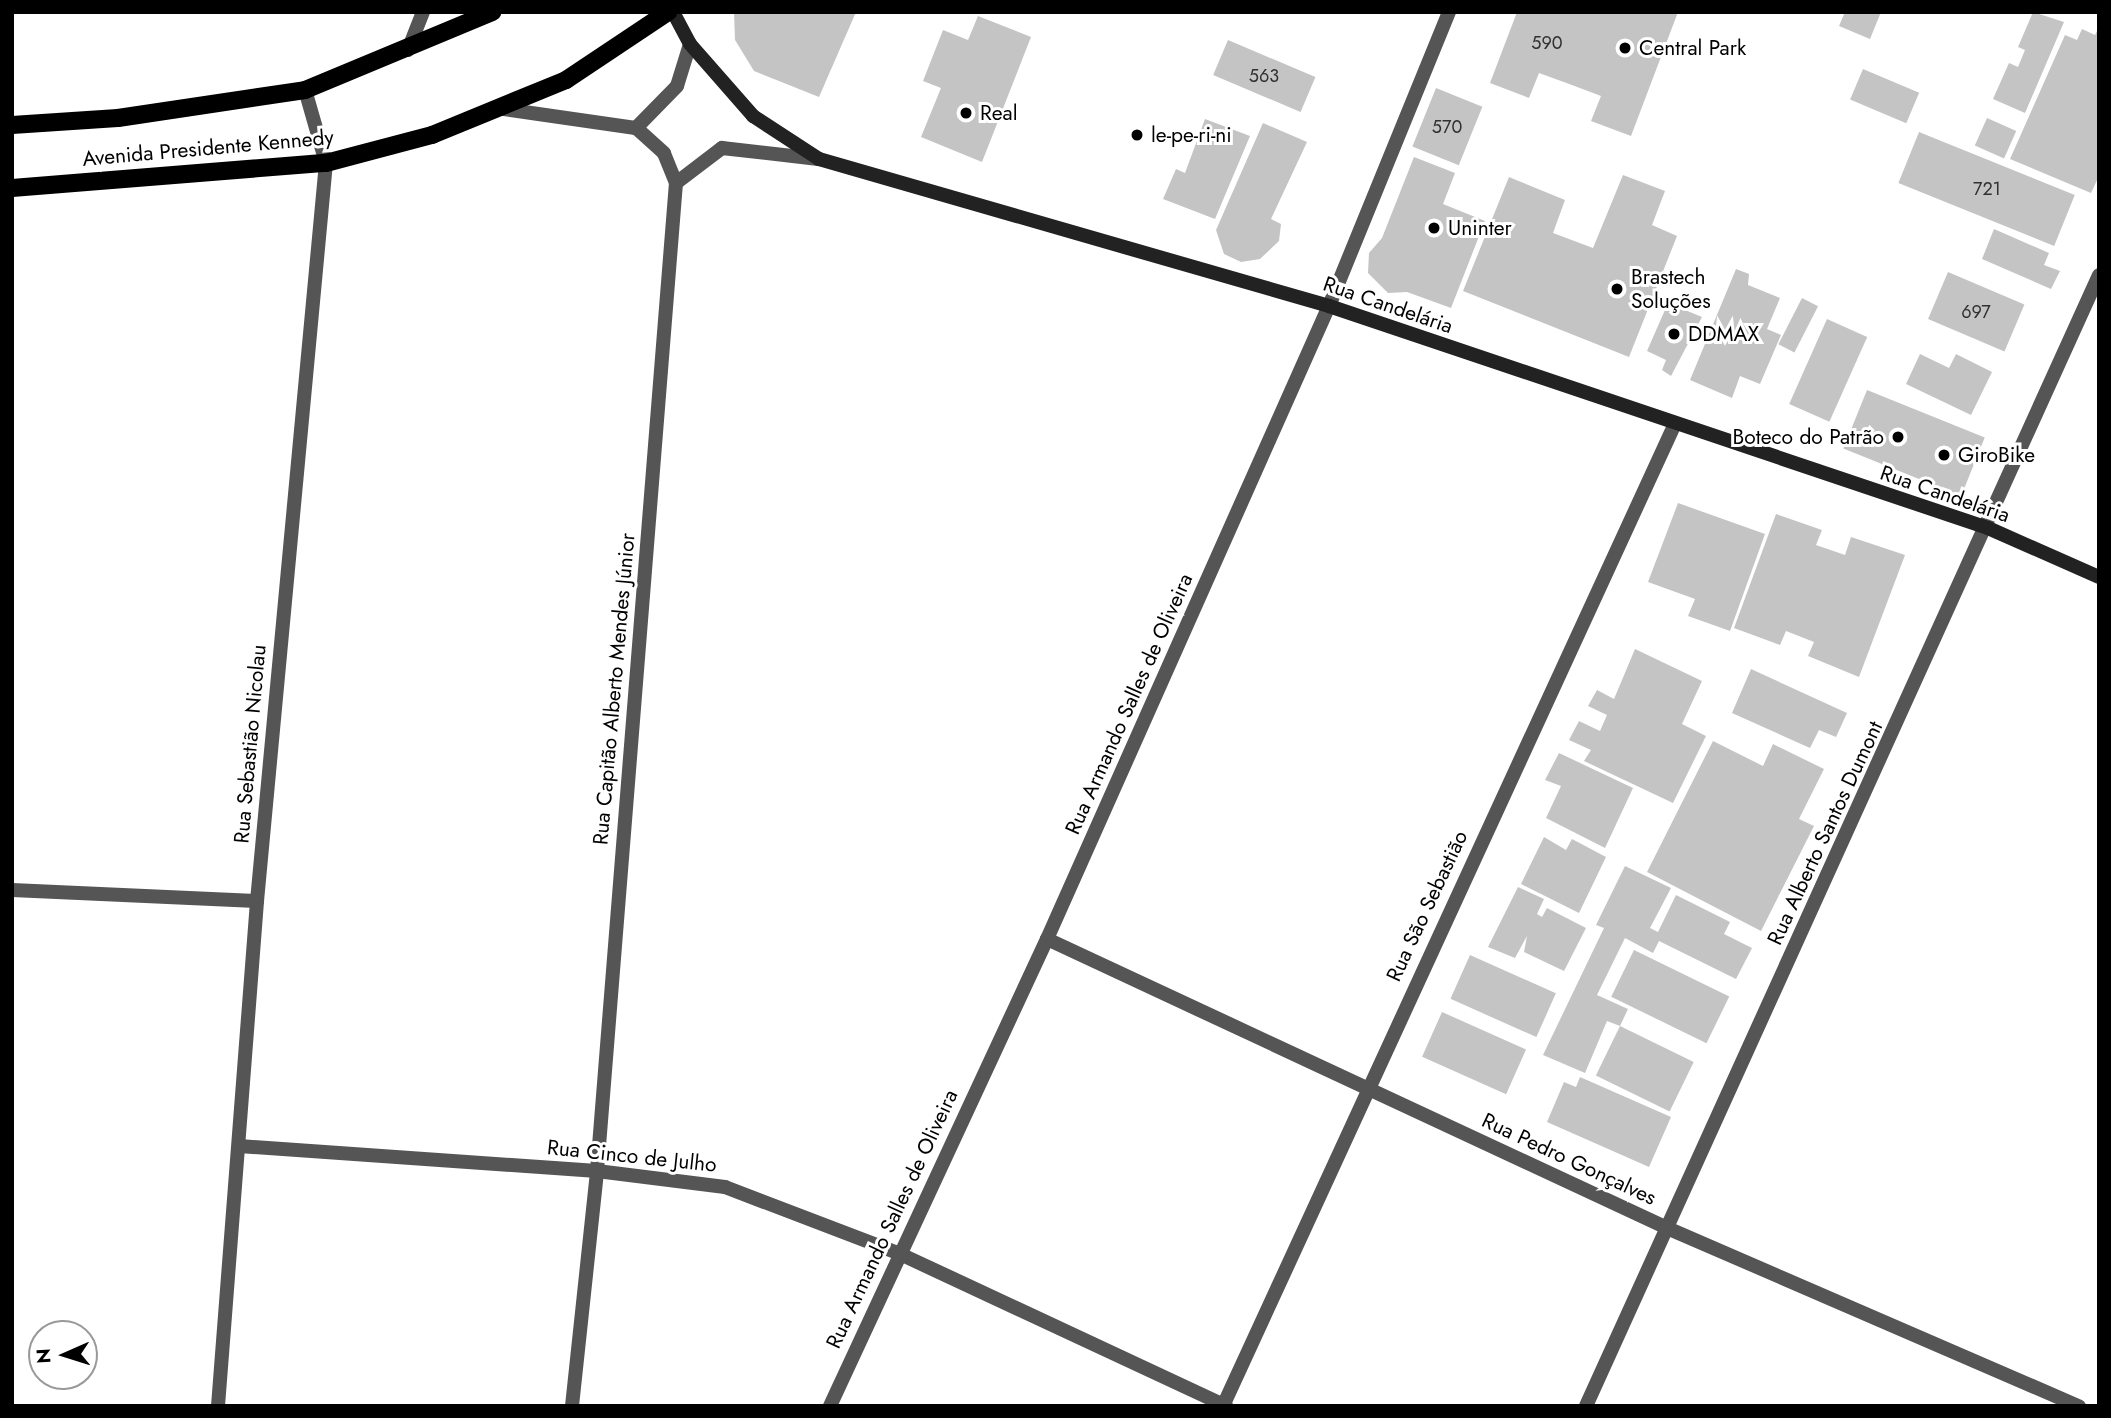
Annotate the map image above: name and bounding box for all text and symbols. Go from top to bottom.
house number: 590 [1531,32,1563,54]
place label: Central Park [1639,35,1746,61]
marker: Central Park [1617,40,1633,56]
house number: 563 [1249,65,1279,87]
place label: Real [980,100,1018,126]
marker: Real [958,105,974,121]
house number: 570 [1432,116,1462,138]
place label: le-pe-ri-ni [1151,122,1232,148]
street label: Avenida Presidente Kennedy [81,124,335,172]
marker: le-pe-ri-ni [1129,127,1145,143]
house number: 721 [1973,178,2001,200]
place label: Uninter [1448,215,1512,241]
marker: Uninter [1426,220,1442,236]
place label: Brastech Soluções [1631,264,1711,314]
street label: Rua Candelária [1320,271,1456,339]
marker: Brastech Soluções [1609,281,1625,297]
house number: 697 [1961,301,1991,323]
place label: DDMAX [1688,321,1759,347]
marker: DDMAX [1666,326,1682,342]
place label: Boteco do Patrão [1733,424,1884,450]
marker: Boteco do Patrão [1890,429,1906,445]
place label: GiroBike [1958,442,2035,468]
marker: GiroBike [1936,447,1952,463]
street label: Rua Candelária [1877,460,2013,528]
street label: Rua Capitão Alberto Mendes Júnior [588,532,640,846]
street label: Rua Armando Salles de Oliveira [1060,570,1198,838]
street label: Rua Sebastião Nicolau [229,643,271,845]
street label: Rua Alberto Santos Dumont [1762,717,1888,949]
street label: Rua São Sebastião [1381,827,1473,985]
street label: Rua Armando Salles de Oliveira [821,1086,963,1352]
street label: Rua Pedro Gonçalves [1478,1108,1660,1210]
street label: Rua Cinco de Julho [546,1135,718,1177]
north arrow [28,1320,98,1390]
text: N [30,1348,57,1364]

